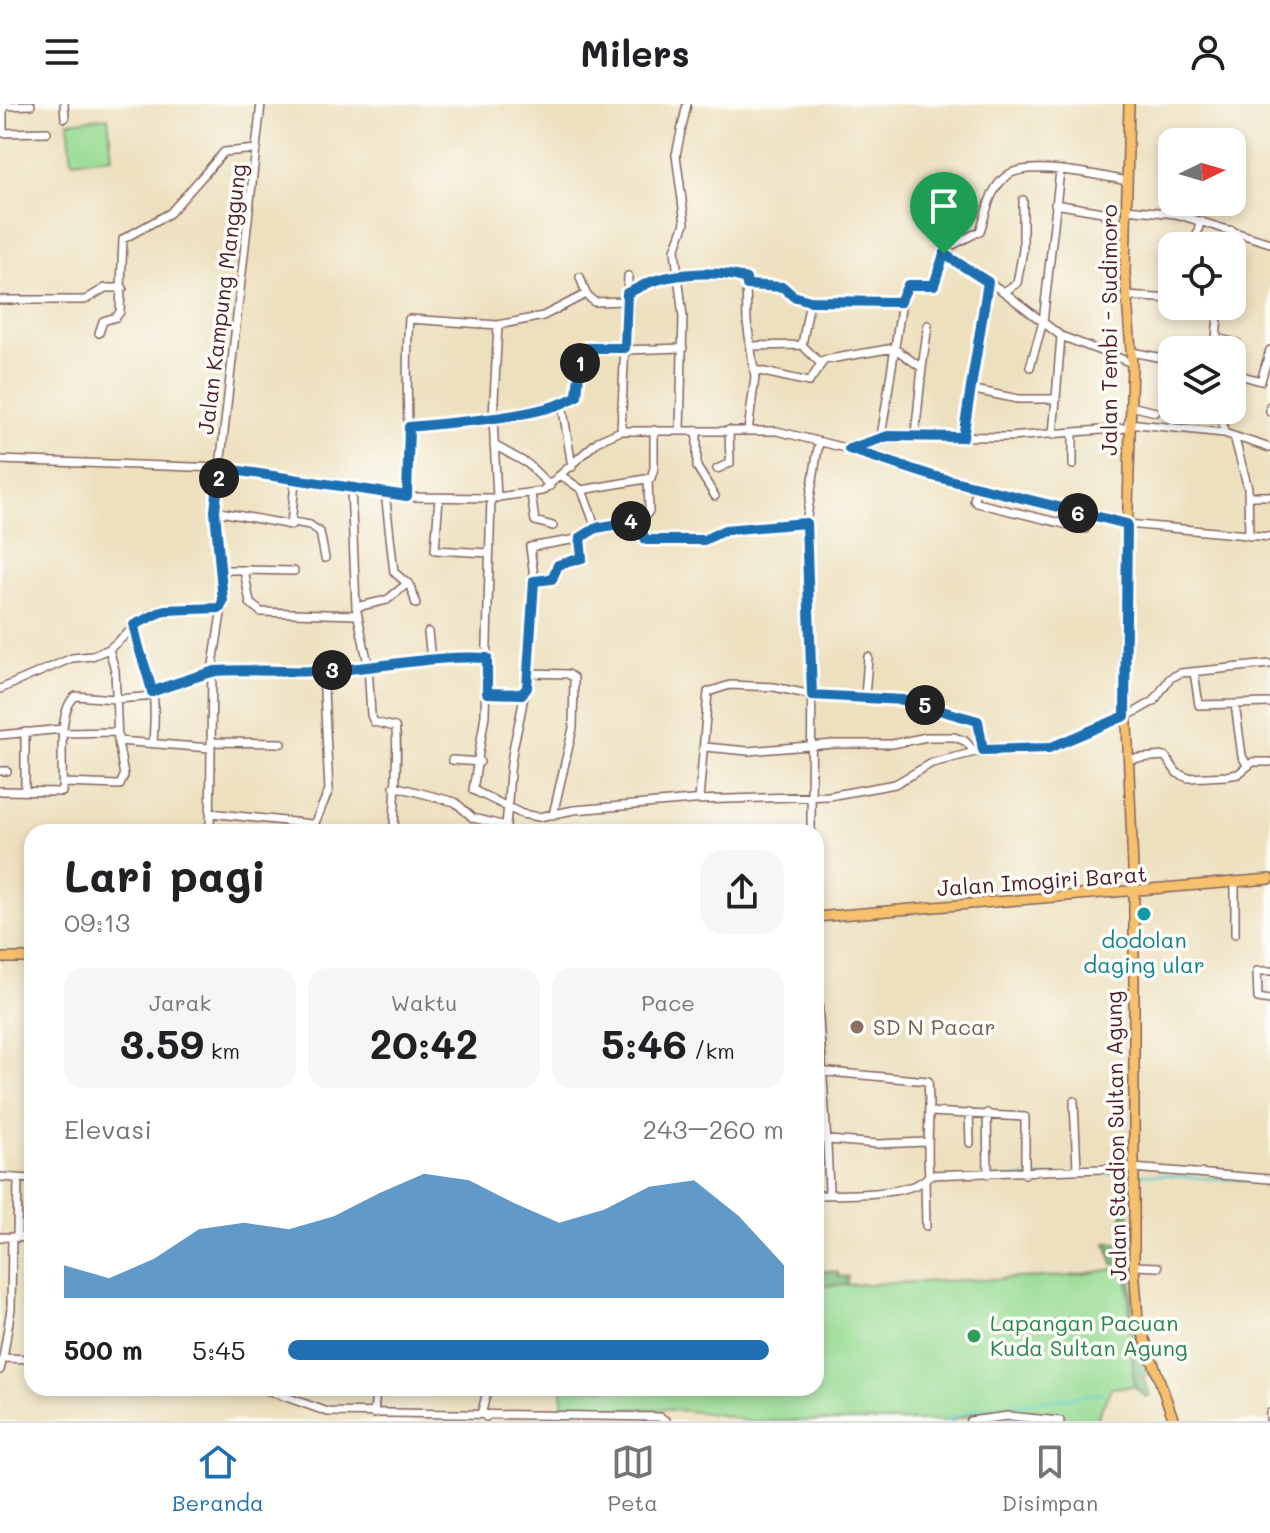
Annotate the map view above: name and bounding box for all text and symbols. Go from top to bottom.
text: Milers [580,29,690,76]
icon: menu [40,30,84,74]
icon: person [1186,30,1230,74]
north arrow [1158,128,1246,216]
map controls [1158,128,1246,424]
street label: Jalan Kampung Manggung [191,162,252,436]
pin [910,172,978,254]
icon: arrive [922,184,966,228]
street label: Jalan Tembi - Sudimoro [1094,204,1123,456]
button: locate [1158,232,1246,320]
button: layers [1158,336,1246,424]
pin: 1 [560,343,600,383]
text: 1 [575,348,585,377]
pin: 2 [199,458,239,498]
text: 2 [213,463,225,492]
pin: 6 [1058,493,1098,533]
text: 6 [1071,498,1085,527]
pin: 4 [611,501,651,541]
text: 4 [624,506,638,535]
pin: 3 [312,650,352,690]
text: 3 [325,655,339,684]
pin: 5 [905,685,945,725]
text: 5 [919,690,931,719]
text: Lari pagi [64,846,266,903]
button: share [700,850,784,934]
street label: Jalan Imogiri Barat [936,859,1148,902]
text: 09:13 [64,905,130,939]
marker: dodolan daging ular [1135,905,1153,923]
place label: dodolan daging ular [1083,925,1205,979]
text: Jarak [149,988,211,1017]
text: Waktu [391,988,457,1017]
text: Pace [641,988,695,1017]
street label: Jalan Stadion Sultan Agung [1098,991,1133,1281]
place label: SD N Pacar [873,1012,996,1041]
text: 3.59 [120,1017,204,1069]
text: 20:42 [370,1017,478,1069]
text: 5:46 [601,1017,687,1069]
marker: SD N Pacar [848,1018,866,1036]
text: km [204,1036,240,1065]
text: /km [687,1036,735,1065]
text: Elevasi [64,1112,152,1146]
text: 243–260 m [642,1112,784,1146]
place label: Lapangan Pacuan Kuda Sultan Agung [990,1308,1188,1362]
marker: Lapangan Pacuan Kuda Sultan Agung [965,1327,983,1345]
text: 500 m [64,1333,143,1367]
text: 5:45 [192,1333,246,1367]
tab: Beranda [172,1440,264,1517]
tab: Peta [608,1440,658,1517]
tab: Disimpan [1002,1440,1098,1517]

